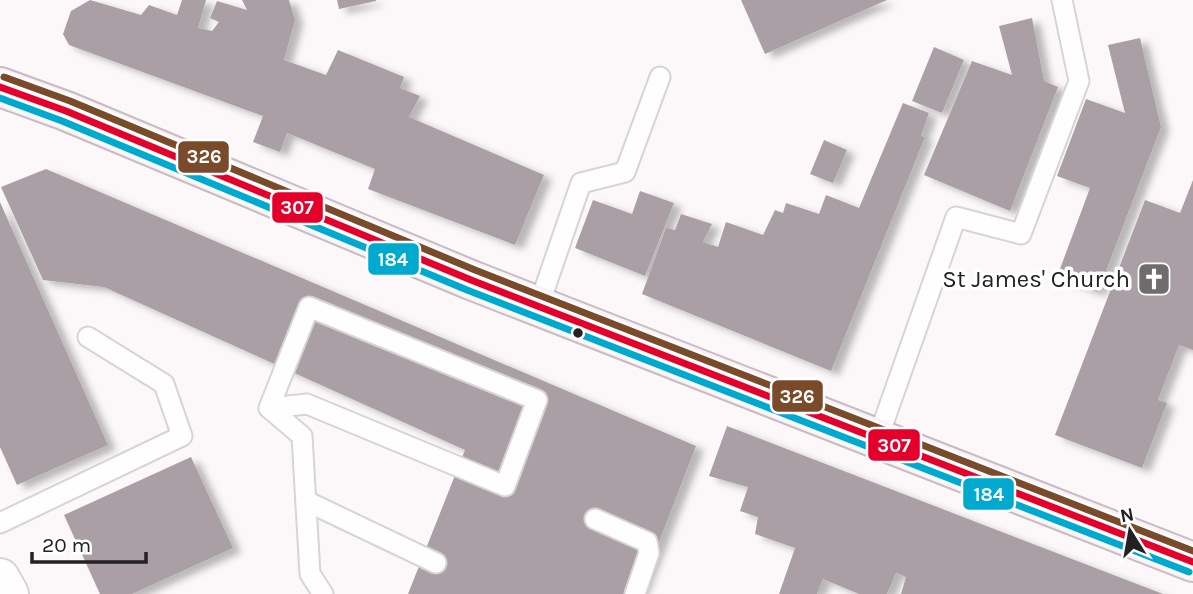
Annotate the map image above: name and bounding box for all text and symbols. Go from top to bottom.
line badge: 326 [177,140,230,174]
text: 326 [187,146,221,168]
line badge: 307 [271,191,324,224]
text: 307 [280,197,314,219]
line badge: 184 [367,242,420,276]
text: 184 [378,249,409,271]
church icon: St James' Church [1135,260,1173,298]
place label: St James' Church [942,265,1130,293]
unlabelled marker [571,326,585,340]
line badge: 326 [771,379,824,413]
text: 326 [780,386,814,408]
line badge: 307 [867,428,921,462]
text: 307 [877,435,911,457]
line badge: 184 [962,477,1015,511]
text: 184 [974,484,1005,506]
north arrow [1095,496,1165,566]
text: N [1118,503,1136,527]
scale bar [32,520,145,564]
text: 20 m [42,533,91,557]

